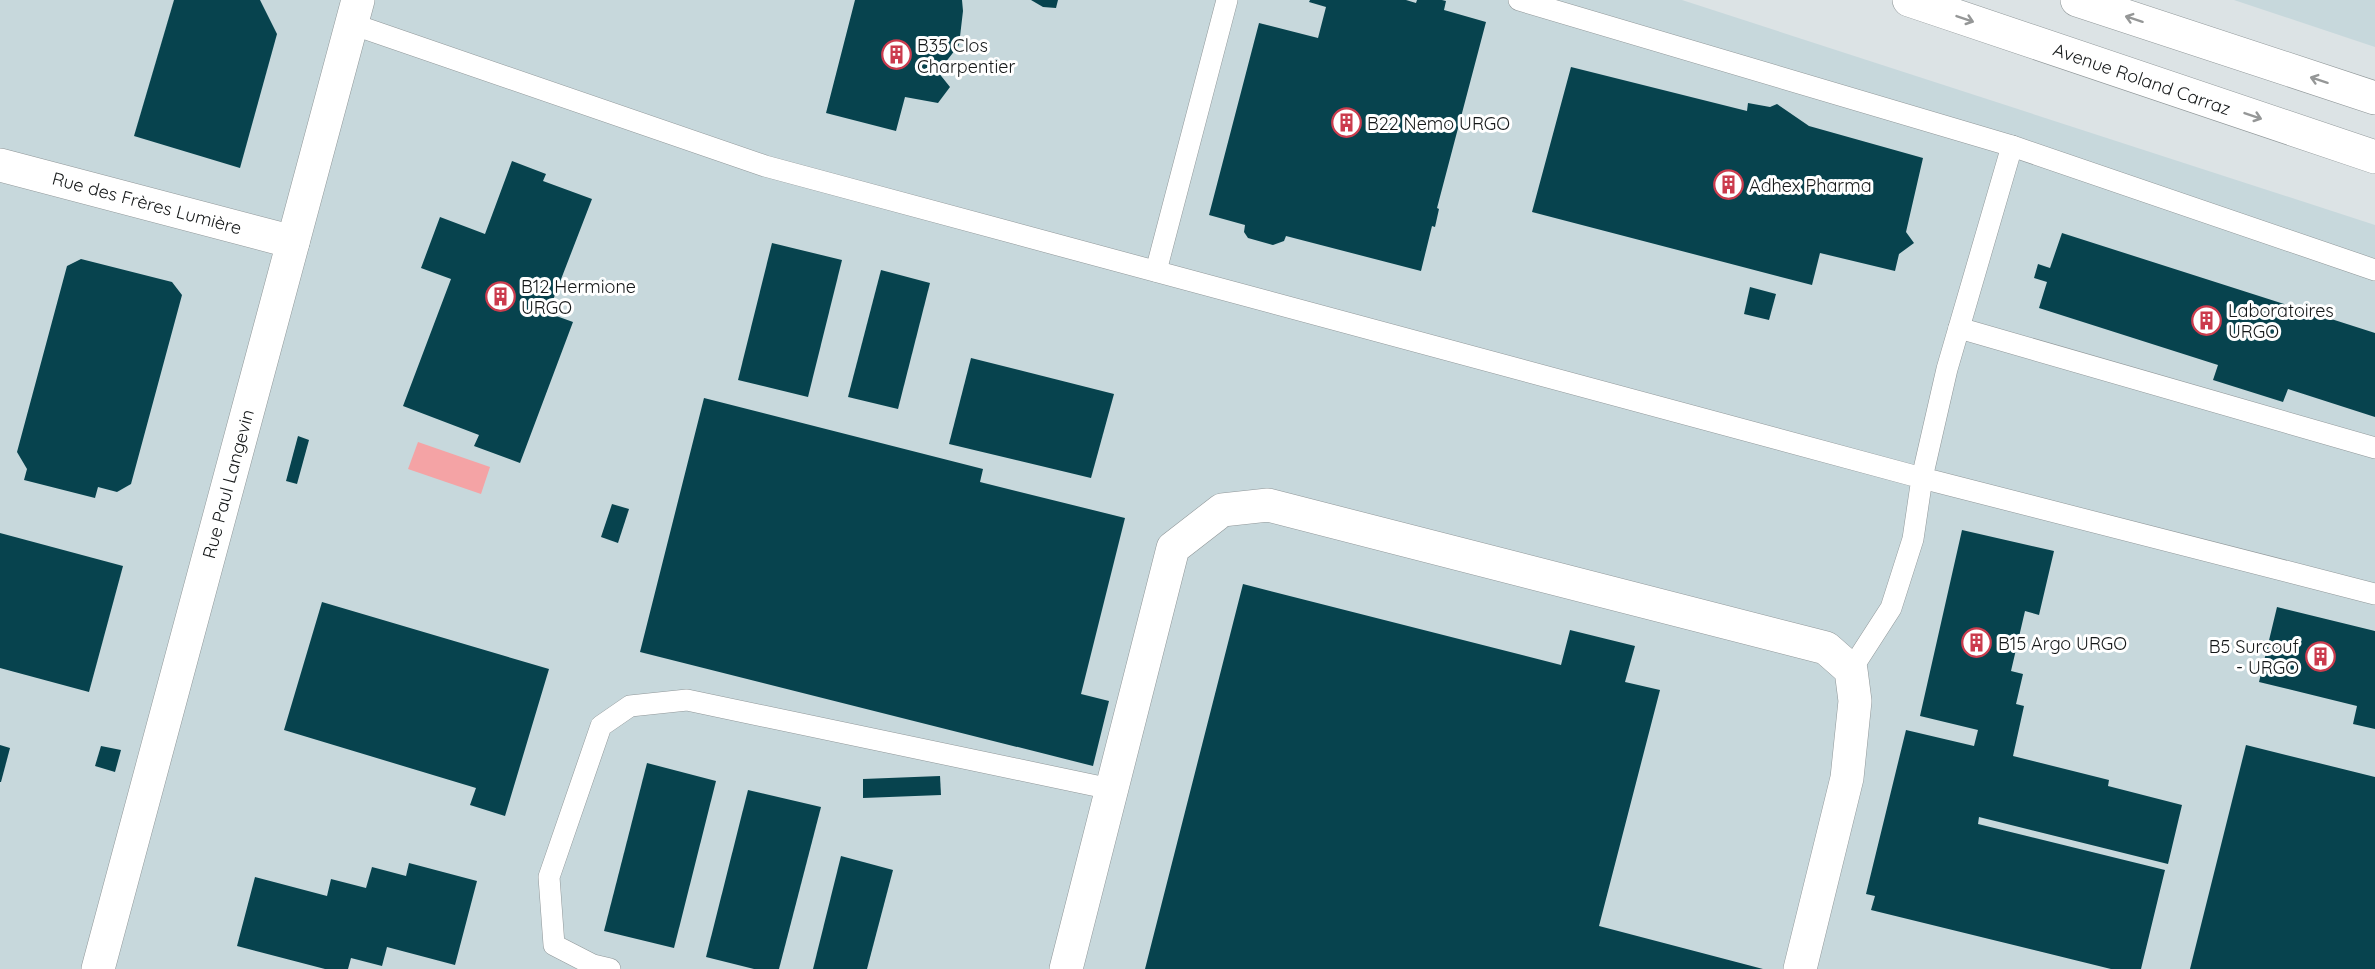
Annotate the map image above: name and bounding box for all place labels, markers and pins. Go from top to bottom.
place label: B35 Clos Charpentier [917,34,1015,78]
building icon: B35 Clos Charpentier [880,39,912,71]
building icon: B22 Nemo URGO [1330,107,1362,139]
place label: B22 Nemo URGO [1367,112,1510,135]
building icon: Adhex Pharma [1712,169,1744,201]
place label: Adhex Pharma [1749,174,1872,197]
place label: B12 Hermione URGO [521,275,636,319]
building icon: B12 Hermione URGO [484,280,516,312]
place label: Laboratoires URGO [2228,299,2334,343]
building icon: Laboratoires URGO [2191,304,2223,336]
building icon: B15 Argo URGO [1961,627,1993,659]
place label: B15 Argo URGO [1998,632,2127,655]
place label: B5 Surcouf - URGO [2209,635,2300,679]
building icon: B5 Surcouf - URGO [2304,640,2336,672]

